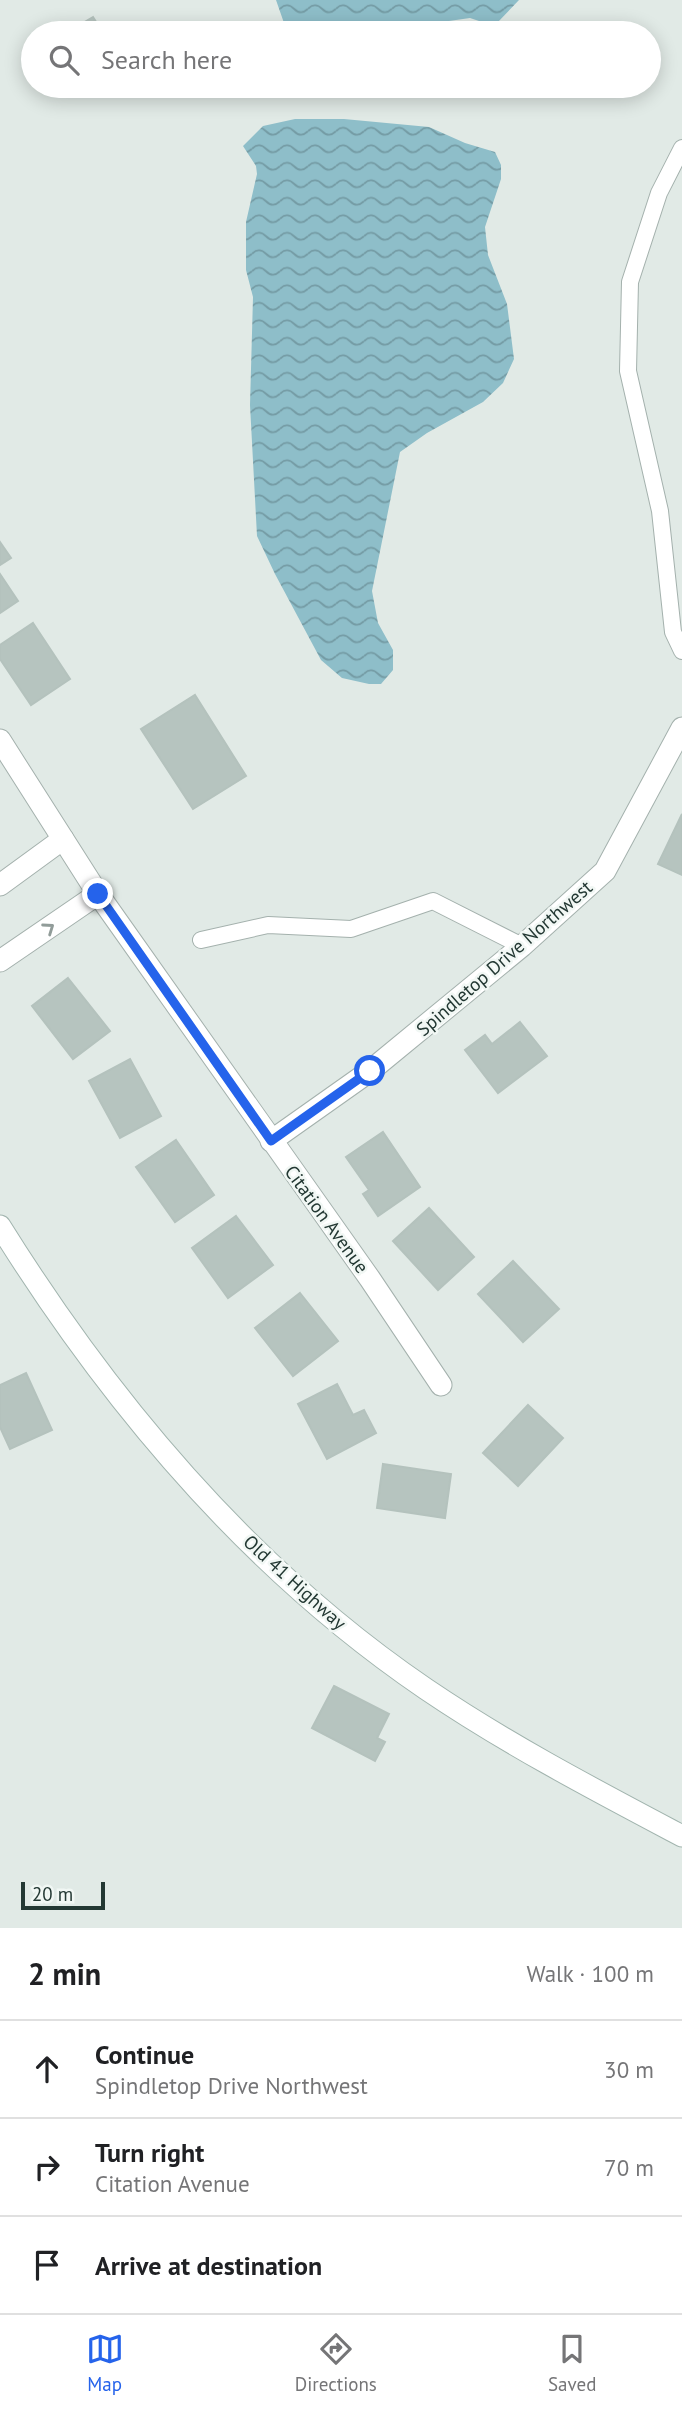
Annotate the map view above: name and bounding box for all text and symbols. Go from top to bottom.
search box [21,21,661,98]
icon: search [45,41,83,79]
text: Search here [101,43,232,76]
street label: Spindletop Drive Northwest [411,875,597,1041]
route end [82,878,113,909]
one-way arrow [41,923,54,936]
route start [354,1055,385,1086]
street label: Citation Avenue [280,1160,374,1278]
street label: Old 41 Highway [239,1529,352,1635]
scale bar [21,1879,105,1911]
text: 20 m [32,1882,73,1906]
text: 2 min [28,1954,101,1993]
text: Walk · 100 m [527,1959,654,1988]
text: Continue [95,2038,194,2071]
icon: ahead [28,2050,66,2088]
text: 30 m [604,2055,654,2084]
text: Spindletop Drive Northwest [95,2071,368,2100]
text: Turn right [95,2136,204,2169]
icon: right [28,2148,66,2186]
text: 70 m [604,2153,654,2182]
text: Citation Avenue [95,2169,250,2198]
icon: arrive [28,2246,66,2284]
text: Arrive at destination [95,2249,322,2282]
tab: Map [86,2330,124,2396]
tab: Directions [295,2330,377,2396]
tab: Saved [548,2330,596,2396]

